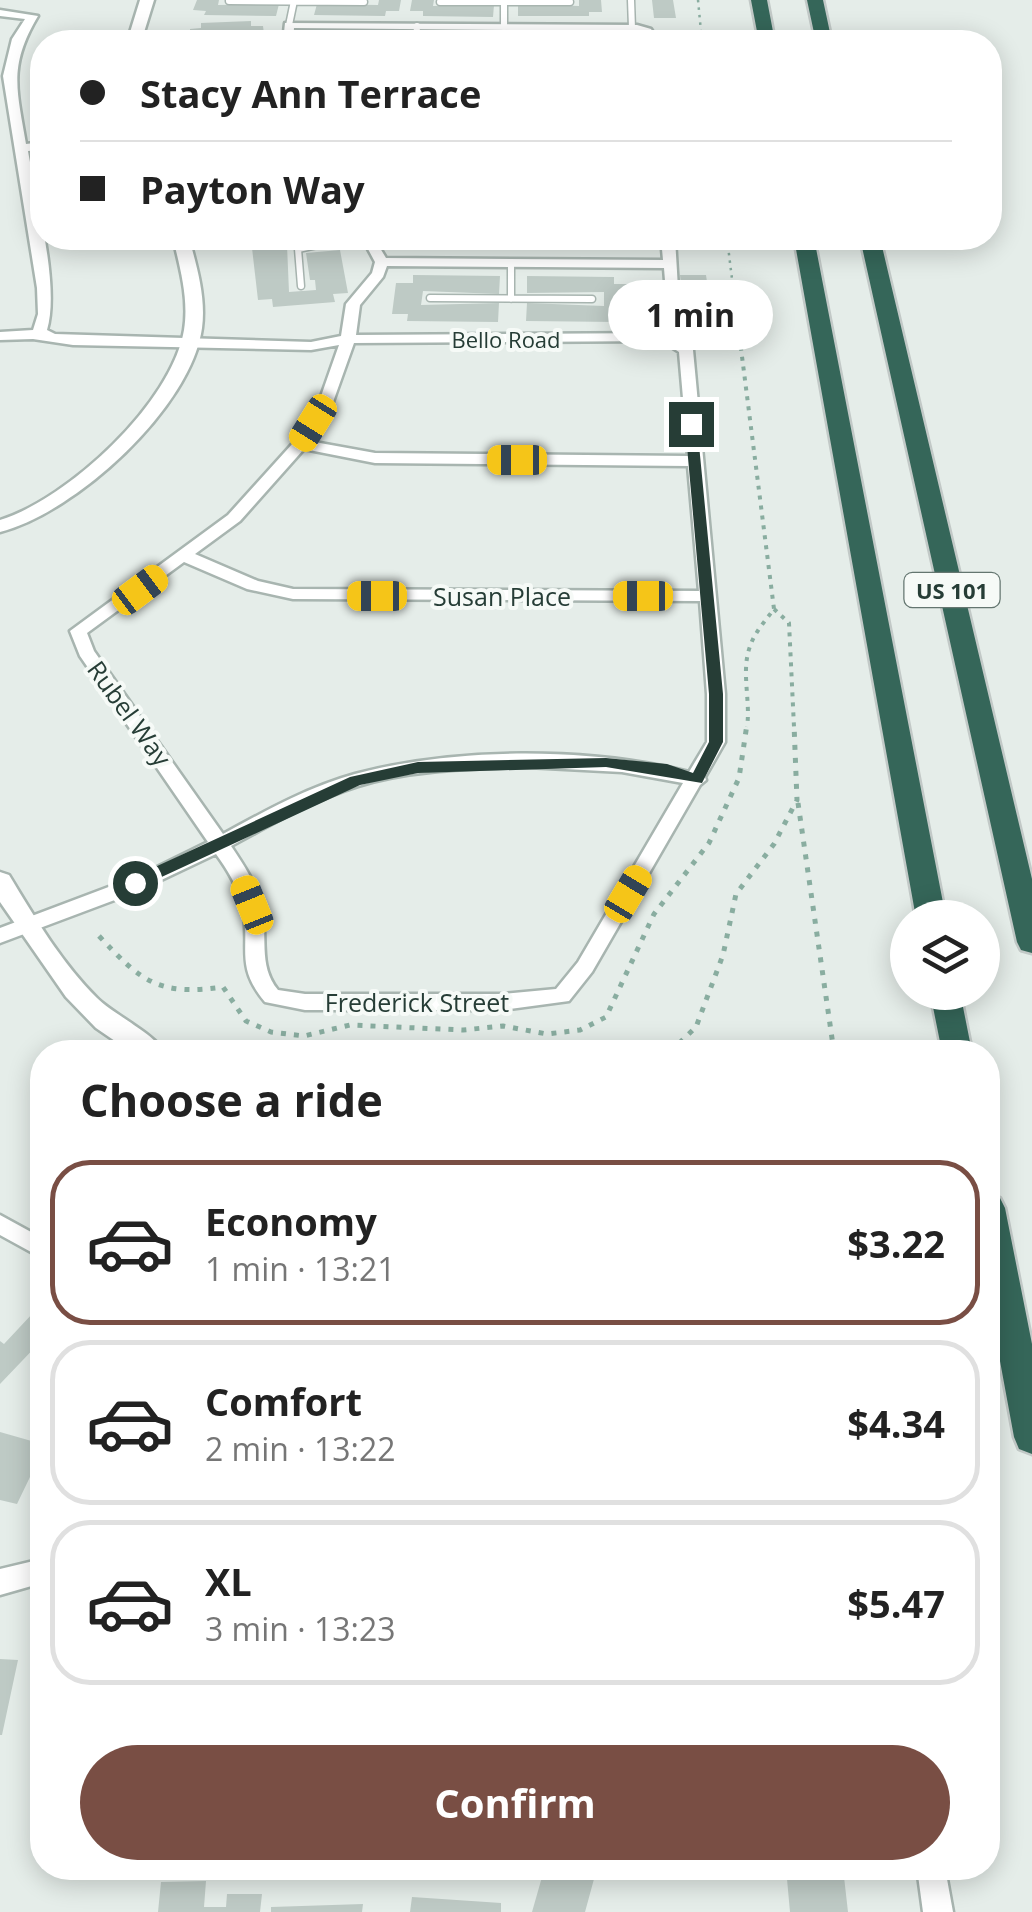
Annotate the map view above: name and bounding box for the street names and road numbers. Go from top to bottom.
street label: Bello Road [451,324,561,354]
road number: US 101 [904,573,1000,607]
street label: Susan Place [433,579,571,613]
street label: Rubel Way [80,653,180,773]
street label: Frederick Street [325,985,509,1019]

